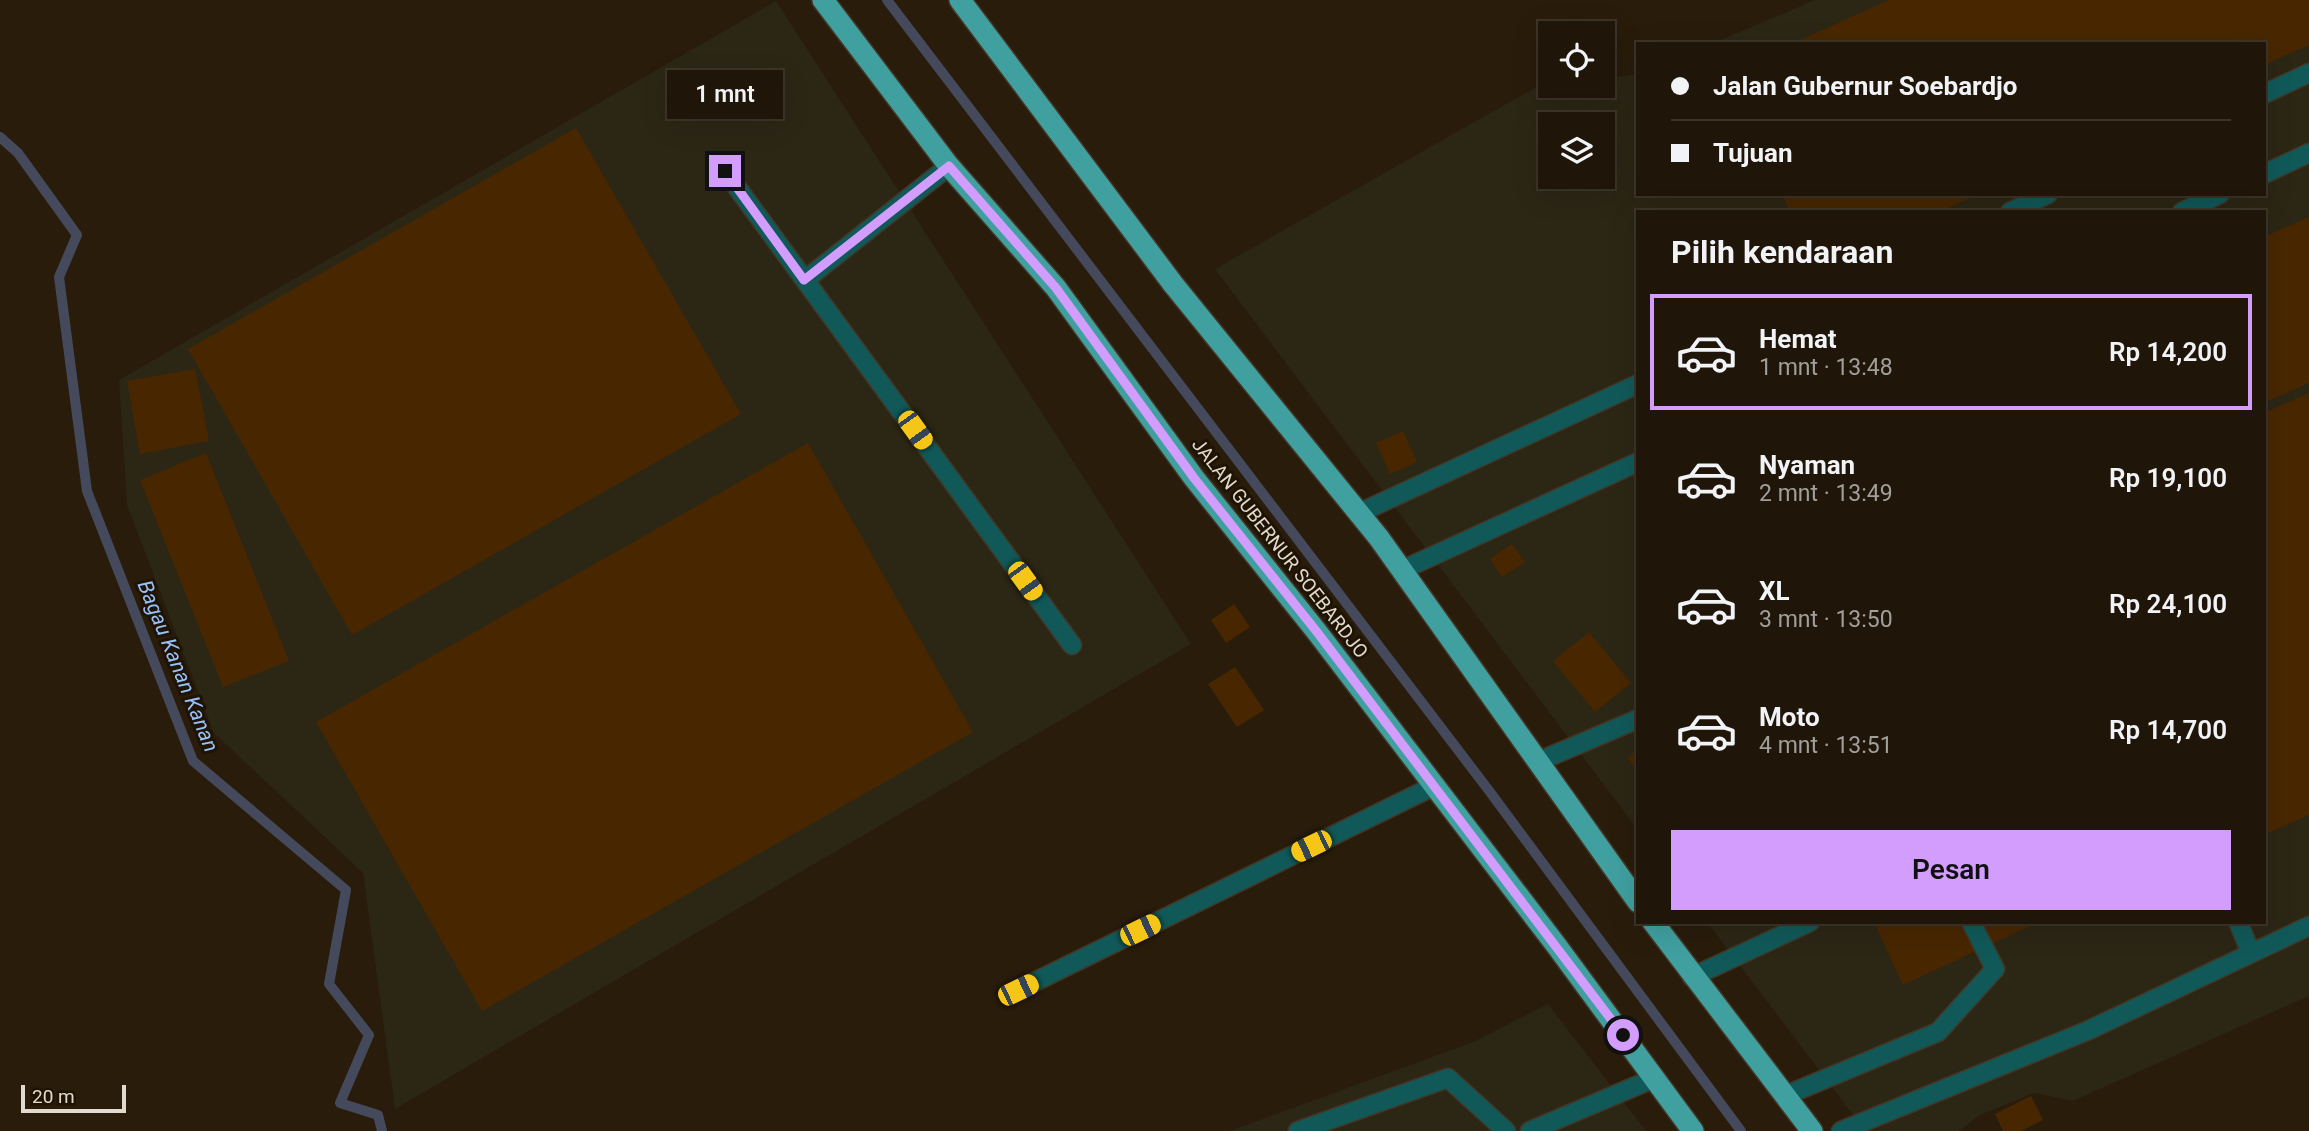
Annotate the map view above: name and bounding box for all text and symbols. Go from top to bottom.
map controls [1538,21,1615,189]
button: locate [1538,21,1615,98]
callout: 1 mnt [667,69,783,118]
text: Jalan Gubernur Soebardjo [1713,71,2017,101]
text: 1 mnt [695,81,755,108]
button: layers [1538,112,1615,189]
text: Tujuan [1713,138,1793,168]
route end [709,155,741,187]
text: Pilih kendaraan [1671,233,1893,271]
icon: car [1675,321,1738,384]
text: Hemat [1759,324,1837,354]
text: Rp 14,200 [2109,337,2227,367]
text: 1 mnt · 13:48 [1759,354,1893,381]
car [895,407,936,453]
street label: JALAN GUBERNUR SOEBARDJO [1187,433,1373,663]
icon: car [1675,447,1738,510]
text: Nyaman [1759,450,1855,480]
text: Rp 19,100 [2109,463,2227,493]
text: 2 mnt · 13:49 [1759,480,1893,507]
car [1005,558,1046,604]
icon: car [1675,573,1738,636]
text: XL [1759,576,1790,606]
water label: Bagau Kanan Kanan [133,577,223,755]
text: Rp 24,100 [2109,589,2227,619]
text: 3 mnt · 13:50 [1759,606,1893,633]
icon: car [1675,699,1738,762]
text: Moto [1759,702,1820,732]
text: Rp 14,700 [2109,715,2227,745]
text: 4 mnt · 13:51 [1759,732,1893,759]
car [1288,827,1335,865]
button: Pesan [1671,830,2231,910]
car [1117,911,1164,949]
car [995,971,1042,1009]
route start [1607,1019,1639,1051]
scale bar [21,1082,126,1114]
text: 20 m [32,1085,75,1108]

